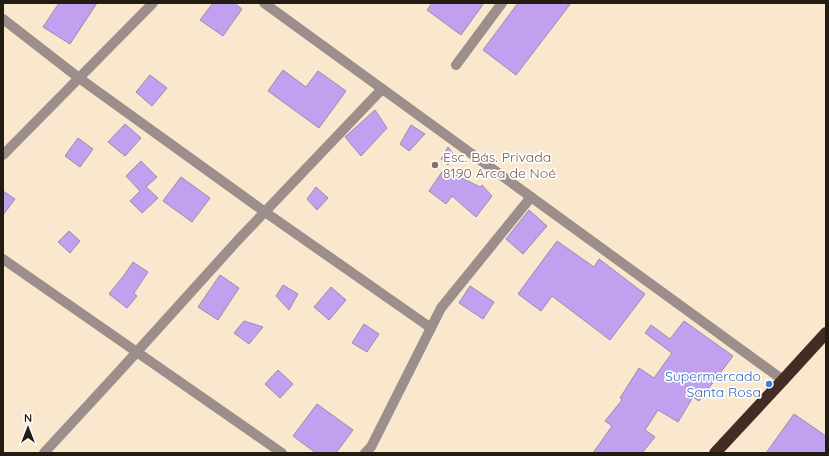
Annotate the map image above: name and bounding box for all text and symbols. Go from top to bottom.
place label: Esc. Bás. Privada 8190 Arca de Noé [443,148,556,182]
marker: Esc. Bás. Privada 8190 Arca de Noé [430,160,440,170]
place label: Supermercado Santa Rosa [665,367,761,401]
marker: Supermercado Santa Rosa [764,379,774,389]
north arrow [8,408,48,448]
text: N [24,411,32,425]

